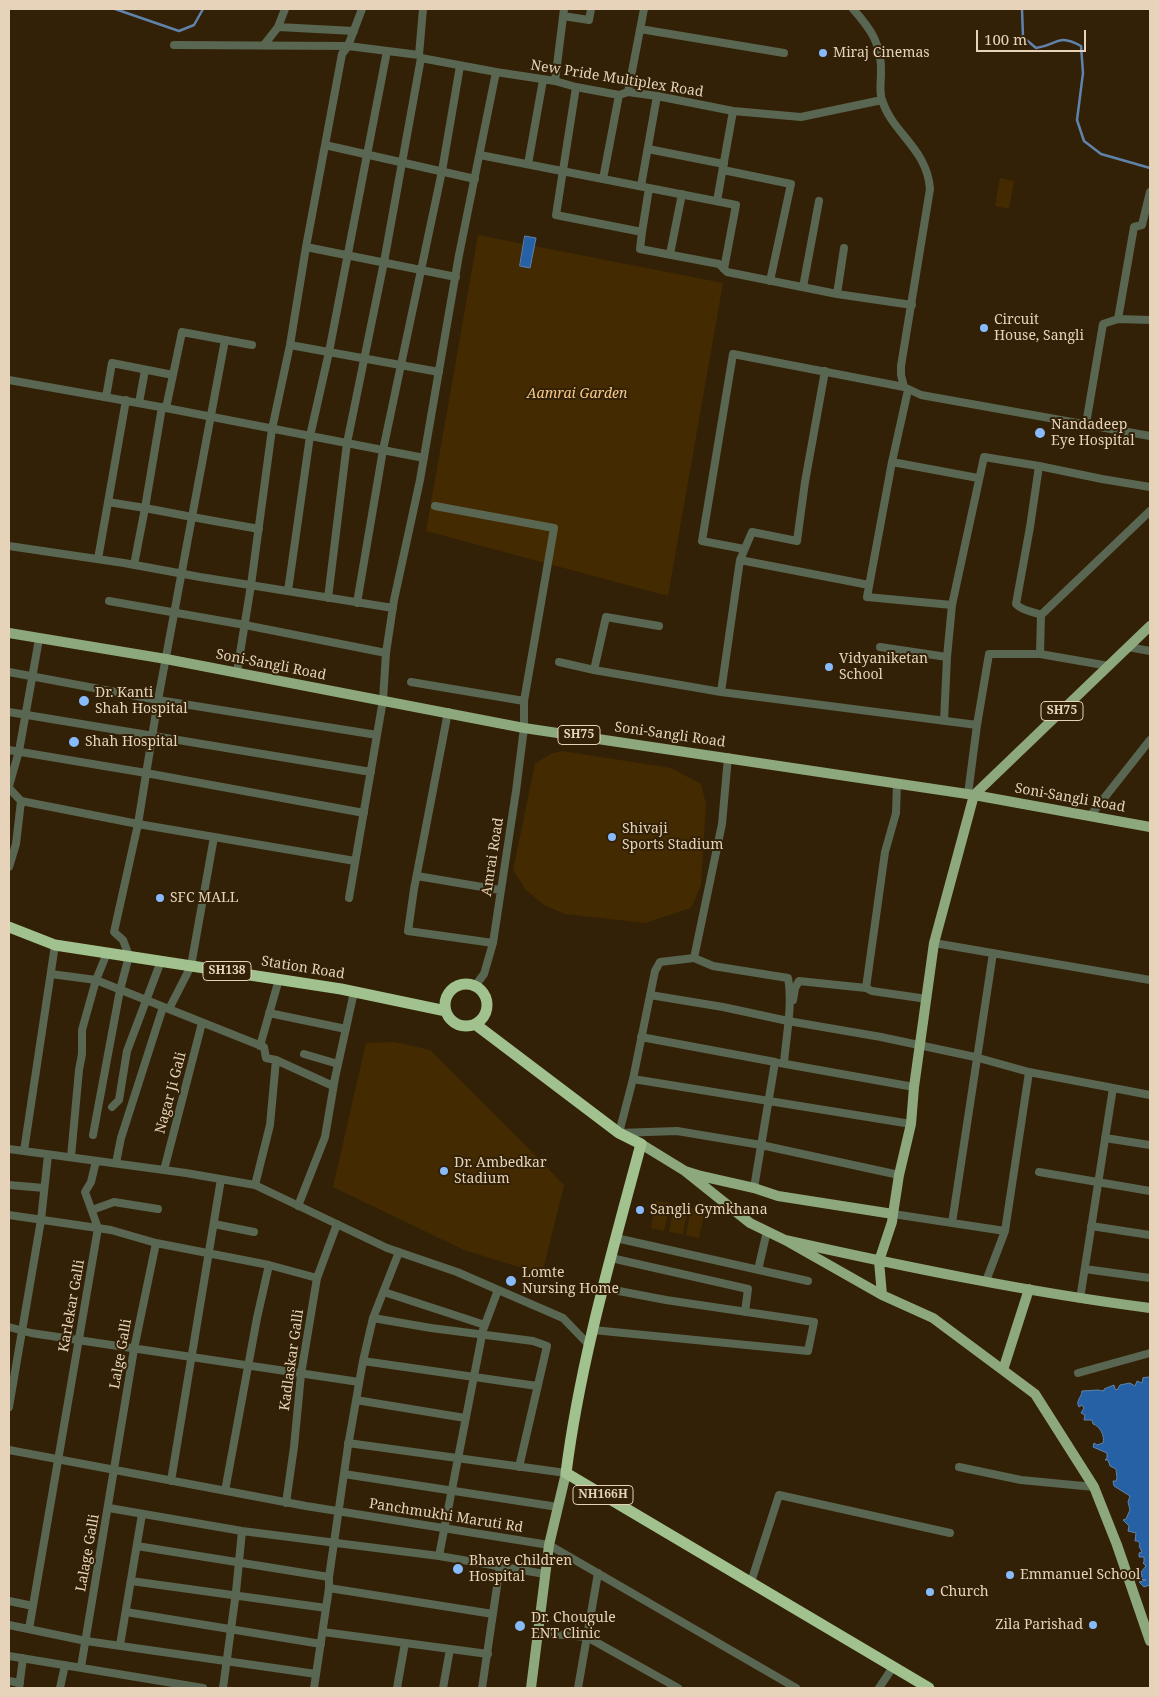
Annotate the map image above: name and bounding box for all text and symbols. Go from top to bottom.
scale bar [979,20,1089,52]
text: 100 m [984,29,1027,49]
place label: Miraj Cinemas [833,45,930,61]
marker: Miraj Cinemas [817,47,829,59]
street label: New Pride Multiplex Road [529,57,705,101]
place label: Circuit House, Sangli [994,312,1084,344]
marker: Circuit House, Sangli [978,322,990,334]
park label: Aamrai Garden [527,386,627,402]
place label: Nandadeep Eye Hospital [1051,417,1134,450]
marker: Nandadeep Eye Hospital [1033,426,1047,440]
street label: Soni-Sangli Road [215,646,327,684]
place label: Vidyaniketan School [839,651,928,684]
marker: Vidyaniketan School [823,661,835,673]
place label: Dr. Kanti Shah Hospital [95,685,188,718]
marker: Dr. Kanti Shah Hospital [77,694,91,708]
road number: SH75 [1041,701,1083,720]
street label: Soni-Sangli Road [613,719,727,751]
road number: SH75 [558,726,600,744]
place label: Shah Hospital [85,734,178,750]
marker: Shah Hospital [67,735,81,749]
street label: Soni-Sangli Road [1013,780,1127,816]
street label: Amrai Road [479,817,507,897]
place label: Shivaji Sports Stadium [622,821,723,854]
marker: Shivaji Sports Stadium [606,831,618,843]
place label: SFC MALL [170,890,239,906]
marker: SFC MALL [154,892,166,904]
street label: Station Road [260,953,346,983]
road number: SH138 [203,961,251,980]
street label: Nagar Ji Gali [152,1050,190,1136]
place label: Dr. Ambedkar Stadium [454,1155,547,1188]
marker: Dr. Ambedkar Stadium [438,1165,450,1177]
place label: Sangli Gymkhana [650,1202,768,1218]
marker: Sangli Gymkhana [634,1204,646,1216]
street label: Karlekar Galli [56,1259,88,1353]
place label: Lomte Nursing Home [522,1265,619,1298]
marker: Lomte Nursing Home [504,1274,518,1288]
street label: Kadlaskar Galli [277,1308,307,1412]
street label: Lalge Galli [107,1318,135,1390]
road number: NH166H [573,1486,633,1504]
street label: Panchmukhi Maruti Rd [368,1496,524,1536]
street label: Lalage Galli [73,1513,103,1593]
place label: Bhave Children Hospital [469,1553,572,1585]
marker: Bhave Children Hospital [451,1562,465,1576]
place label: Emmanuel School [1020,1567,1140,1583]
marker: Emmanuel School [1004,1569,1016,1581]
place label: Church [940,1584,989,1600]
marker: Church [924,1586,936,1598]
place label: Dr. Chougule ENT Clinic [531,1610,616,1642]
place label: Zila Parishad [995,1617,1083,1633]
marker: Dr. Chougule ENT Clinic [513,1619,527,1633]
marker: Zila Parishad [1087,1619,1099,1631]

